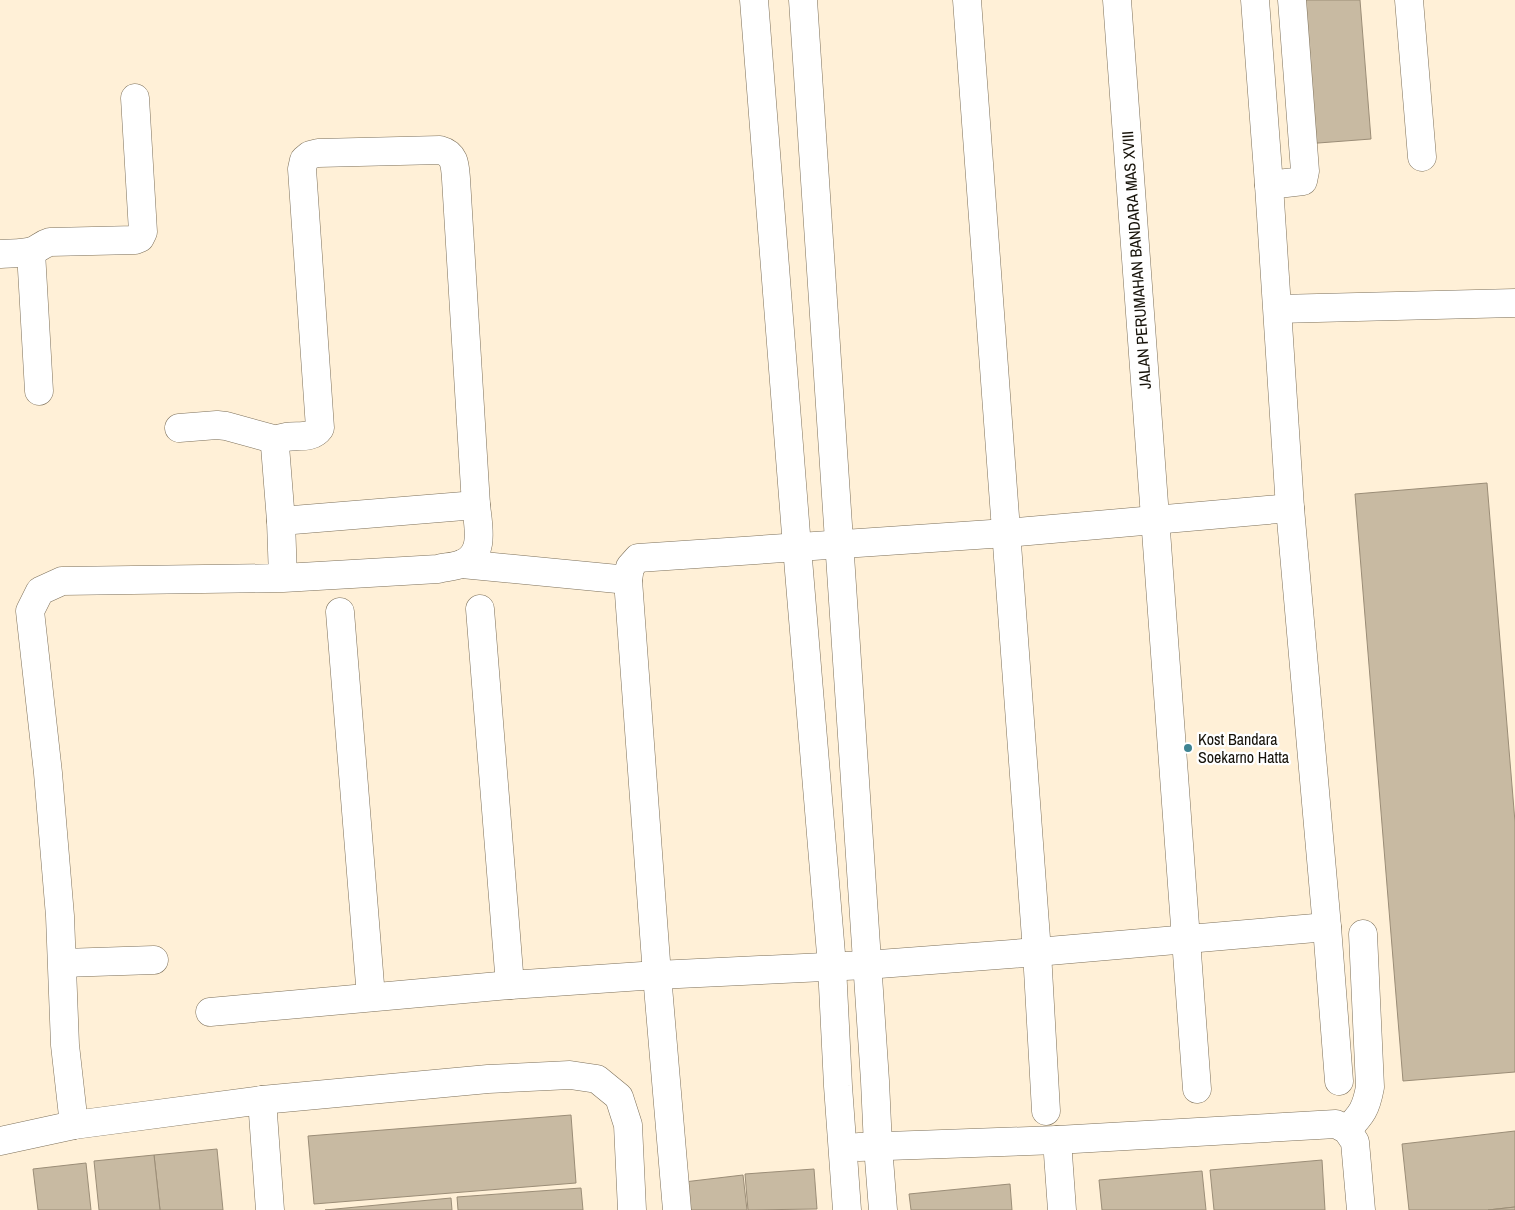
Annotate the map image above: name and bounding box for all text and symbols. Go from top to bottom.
street label: JALAN PERUMAHAN BANDARA MAS XVIII [1116,130,1156,390]
place label: Kost Bandara Soekarno Hatta [1198,728,1290,768]
marker: Kost Bandara Soekarno Hatta [1182,742,1194,754]

